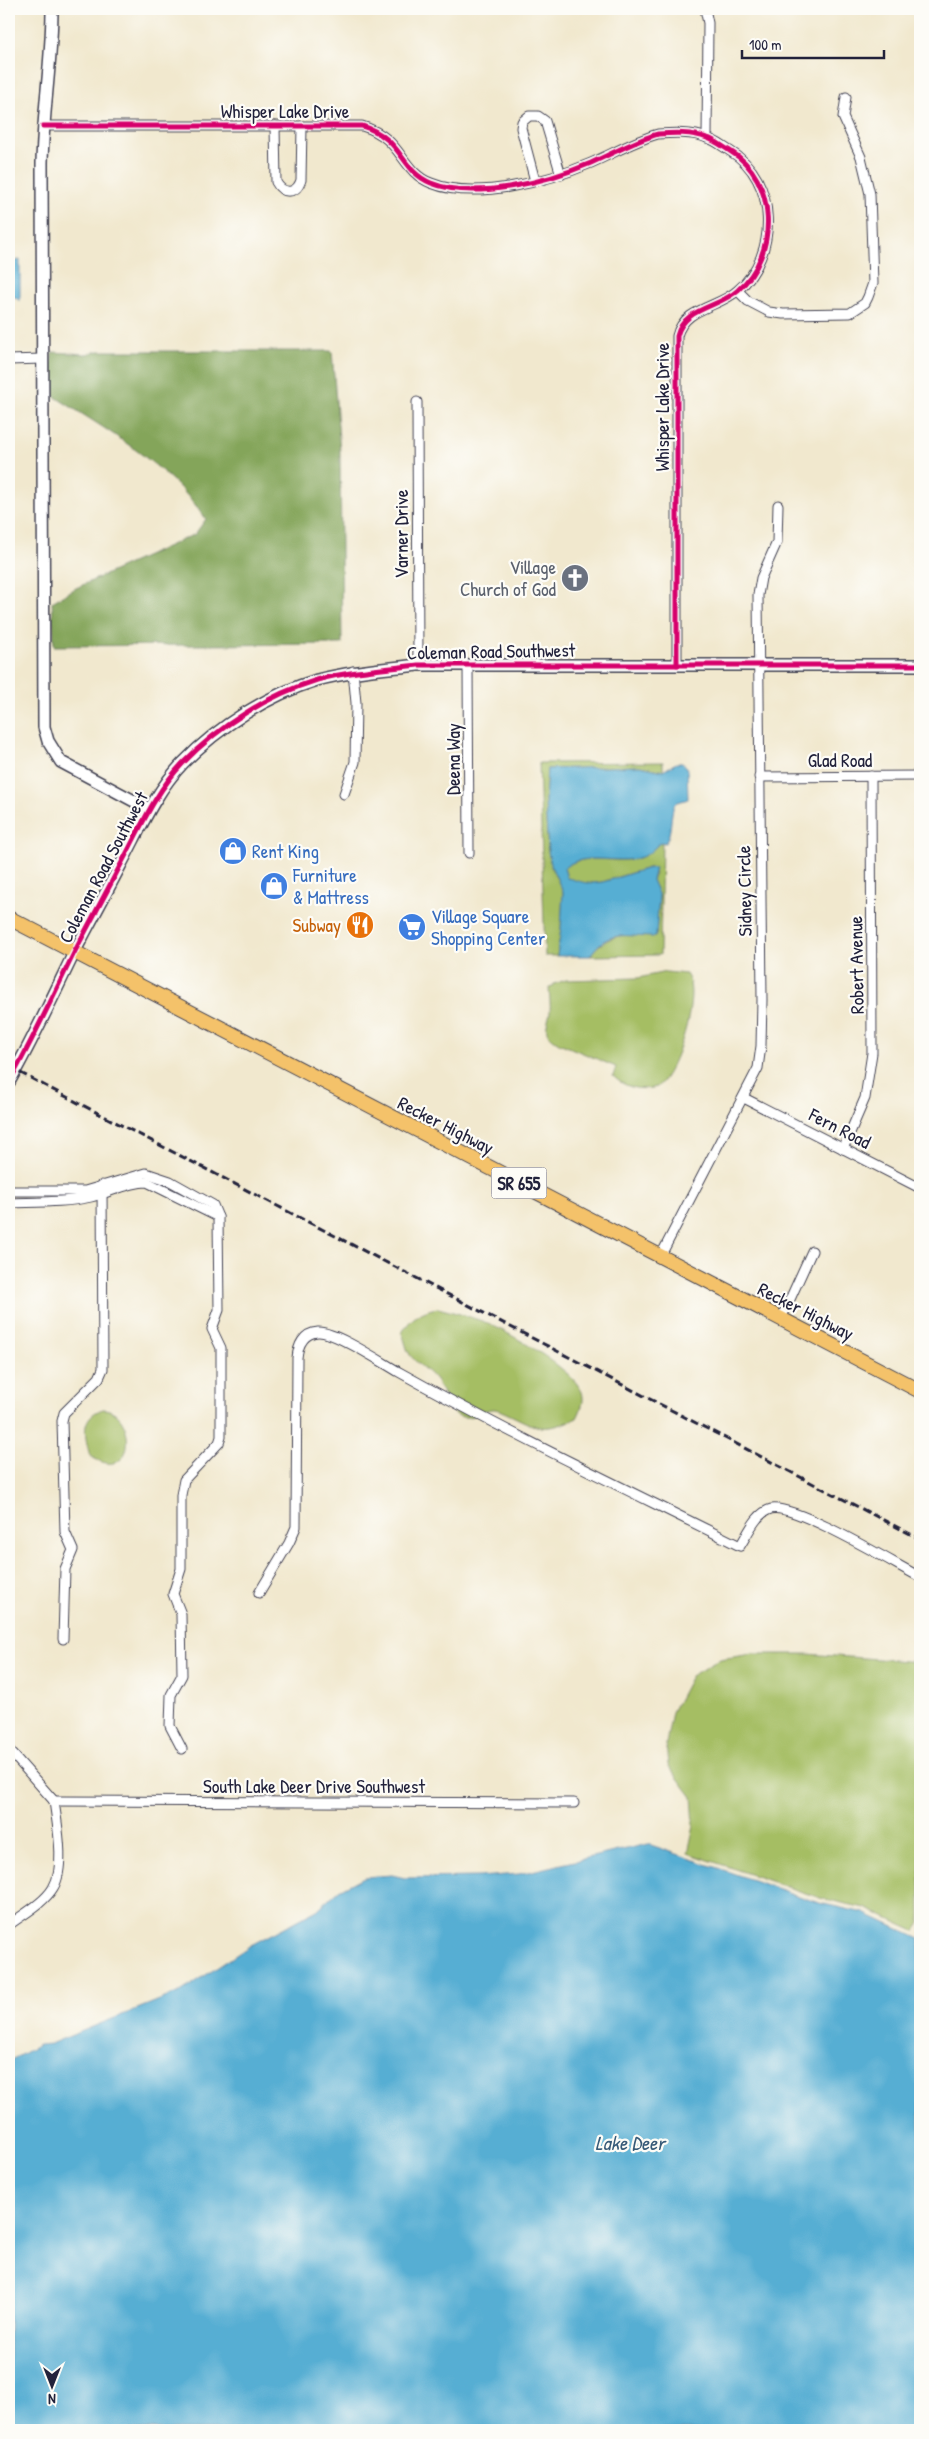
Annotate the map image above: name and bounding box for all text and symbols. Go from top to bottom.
scale bar [742,28,884,60]
text: 100 m [749,34,782,55]
street label: Whisper Lake Drive [221,98,350,124]
street label: Whisper Lake Drive [649,342,675,471]
street label: Varner Drive [388,489,414,579]
place label: Village Church of God [460,554,557,602]
church icon: Village Church of God [560,563,590,593]
street label: Coleman Road Southwest [407,637,576,665]
street label: Deena Way [440,723,466,795]
street label: Glad Road [808,747,873,773]
street label: Coleman Road Southwest [52,786,154,947]
shop icon: Rent King [218,836,248,866]
place label: Rent King [252,838,319,864]
street label: Sidney Circle [730,845,758,937]
place label: Furniture & Mattress [292,862,369,910]
shop icon: Furniture & Mattress [259,871,289,901]
place label: Village Square Shopping Center [431,903,546,951]
restaurant icon: Subway [345,910,375,940]
place label: Subway [293,912,341,938]
supermarket icon: Village Square Shopping Center [397,912,427,942]
street label: Robert Avenue [842,915,870,1014]
street label: Recker Highway [394,1090,498,1160]
street label: Fern Road [804,1101,876,1155]
road number: SR 655 [492,1168,546,1198]
street label: Recker Highway [754,1276,858,1346]
street label: South Lake Deer Drive Southwest [203,1773,425,1799]
water label: Lake Deer [595,2129,667,2156]
north arrow [28,2362,78,2412]
text: N [48,2390,56,2409]

